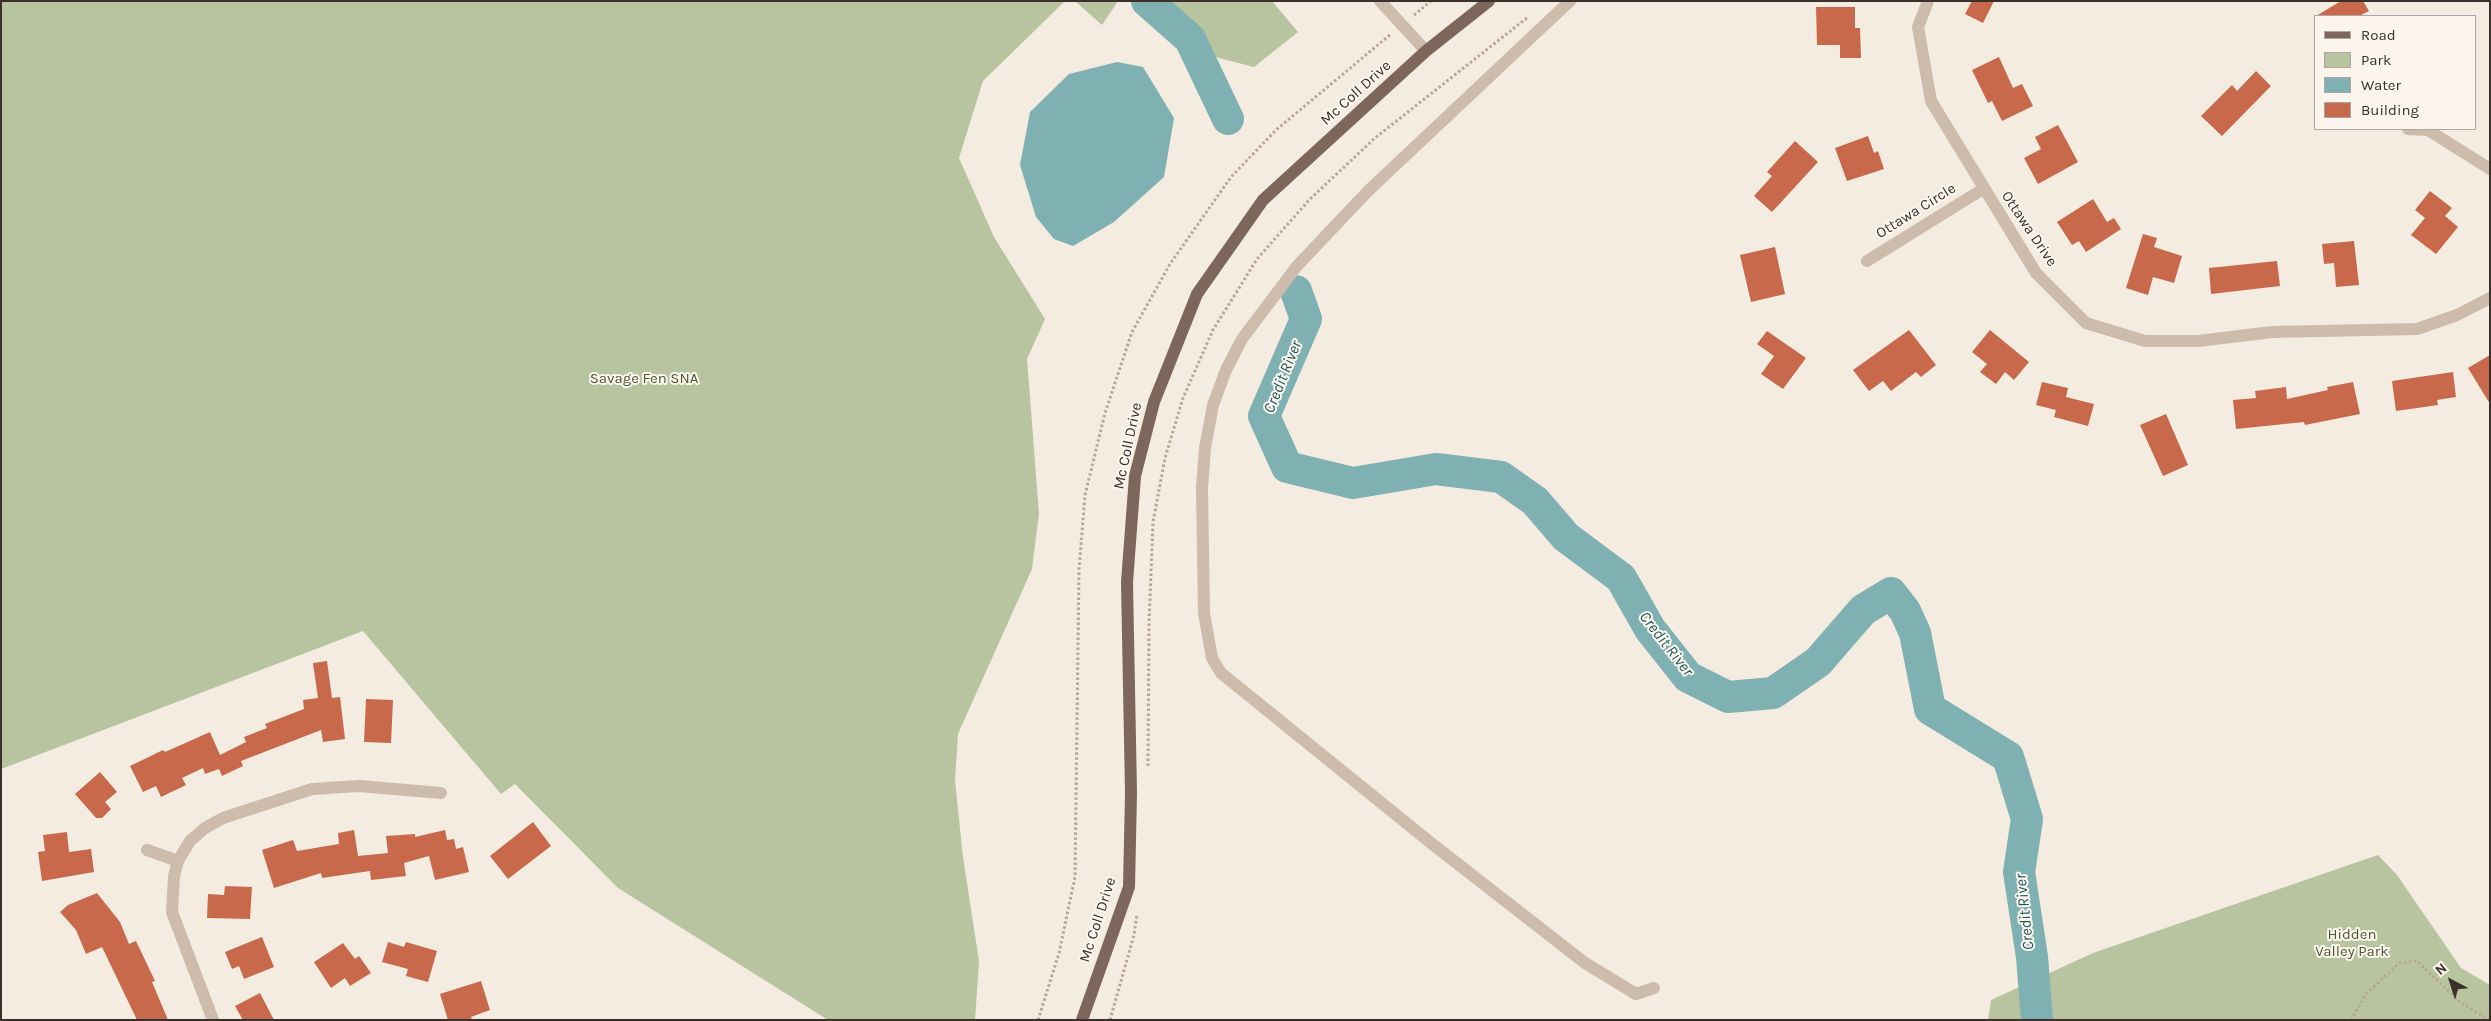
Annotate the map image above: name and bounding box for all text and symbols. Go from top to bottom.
legend [2314,15,2476,130]
text: Road [2361,26,2396,44]
text: Park [2361,51,2391,69]
street label: Mc Coll Drive [1317,57,1395,129]
text: Water [2361,76,2401,94]
text: Building [2361,101,2419,119]
street label: Ottawa Circle [1873,179,1959,243]
street label: Ottawa Drive [1997,188,2061,270]
water label: Credit River [1260,338,1306,416]
park label: Savage Fen SNA [590,370,698,388]
street label: Mc Coll Drive [1110,401,1146,491]
water label: Credit River [1635,608,1697,680]
water label: Credit River [2011,873,2039,951]
street label: Mc Coll Drive [1076,875,1120,965]
park label: Hidden Valley Park [2315,926,2389,961]
north arrow [2426,956,2476,1006]
text: N [2432,959,2450,979]

